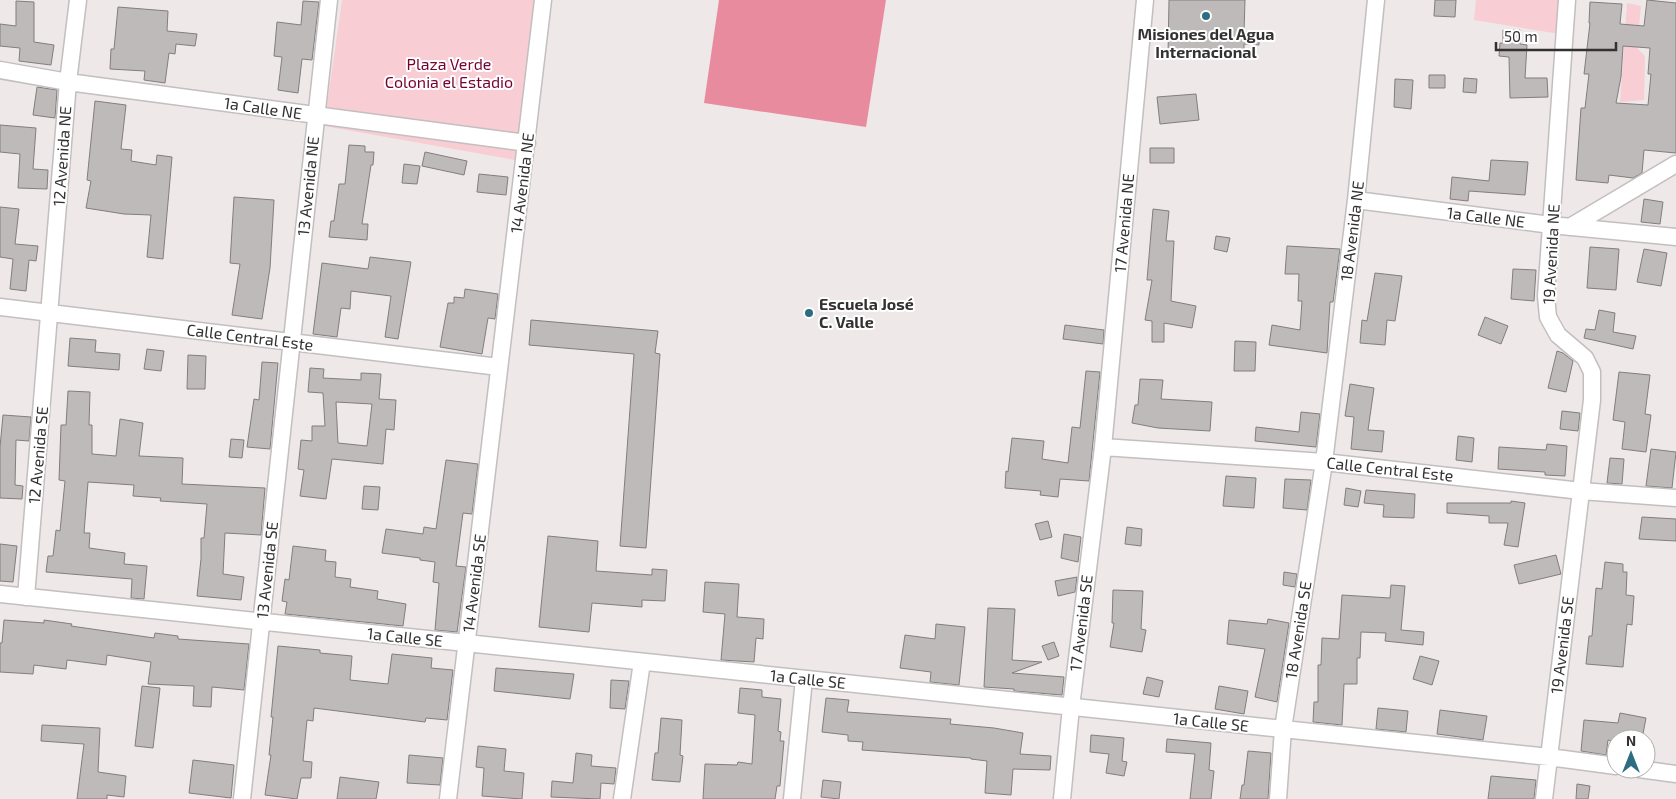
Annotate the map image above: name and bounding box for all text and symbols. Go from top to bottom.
marker: Misiones del Agua Internacional [1200,10,1212,22]
scale bar [1496,20,1616,52]
place label: Misiones del Agua Internacional [1138,24,1274,61]
text: 50 m [1504,27,1538,45]
park label: Plaza Verde Colonia el Estadio [385,54,513,91]
street label: 1a Calle NE [223,93,303,122]
street label: 12 Avenida NE [49,105,74,207]
street label: 14 Avenida NE [506,132,537,234]
street label: 13 Avenida NE [293,135,322,237]
street label: 17 Avenida NE [1110,173,1137,273]
street label: 18 Avenida NE [1336,180,1367,282]
street label: 1a Calle NE [1446,202,1526,231]
street label: 19 Avenida NE [1538,203,1563,305]
place label: Escuela José C. Valle [819,294,914,331]
marker: Escuela José C. Valle [803,307,815,319]
street label: Calle Central Este [186,319,315,354]
street label: 12 Avenida SE [24,405,51,505]
street label: Calle Central Este [1326,452,1454,485]
street label: 13 Avenida SE [252,520,281,620]
street label: 14 Avenida SE [458,533,489,633]
street label: 17 Avenida SE [1065,574,1096,672]
street label: 18 Avenida SE [1280,580,1315,680]
street label: 19 Avenida SE [1546,595,1577,695]
street label: 1a Calle SE [366,623,444,650]
street label: 1a Calle SE [769,665,847,692]
street label: 1a Calle SE [1172,708,1250,735]
north arrow [1606,729,1656,779]
text: N [1626,732,1636,749]

